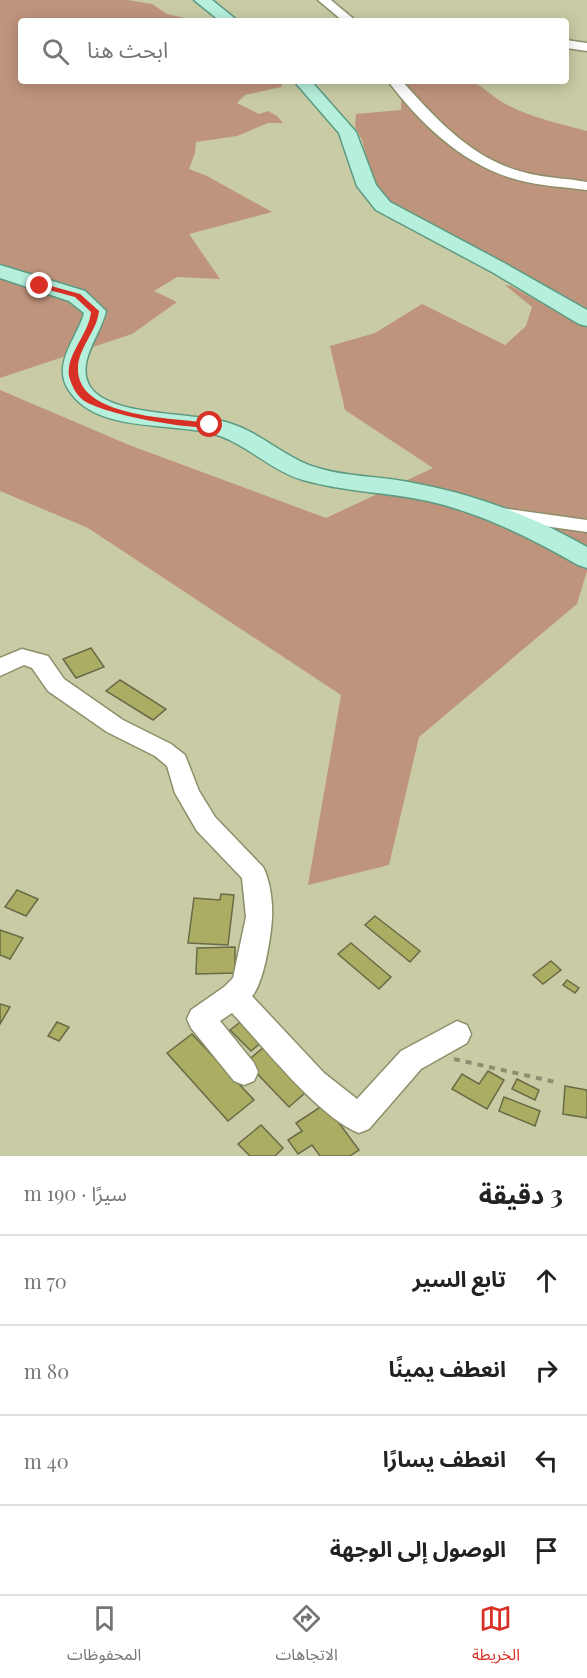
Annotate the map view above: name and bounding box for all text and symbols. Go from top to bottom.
search box [18,18,569,84]
text: ابحث هنا [87,34,168,64]
icon: search [39,35,72,68]
route end [26,272,52,298]
route start [196,411,222,437]
text: 3 دقيقة [479,1176,563,1211]
text: سيرًا · 190 m [24,1179,127,1206]
text: تابع السير [413,1263,506,1293]
icon: ahead [530,1264,563,1297]
text: 70 m [24,1267,67,1294]
text: انعطف يمينًا [388,1353,506,1383]
icon: right [530,1354,563,1387]
text: 80 m [24,1357,69,1384]
text: انعطف يسارًا [383,1443,506,1473]
icon: left [530,1444,563,1477]
text: 40 m [24,1447,69,1474]
text: الوصول إلى الوجهة [330,1533,506,1563]
icon: arrive [530,1534,563,1567]
tab: المحفوظات [67,1602,141,1672]
tab: الاتجاهات [275,1602,338,1672]
tab: الخريطة [472,1602,520,1672]

